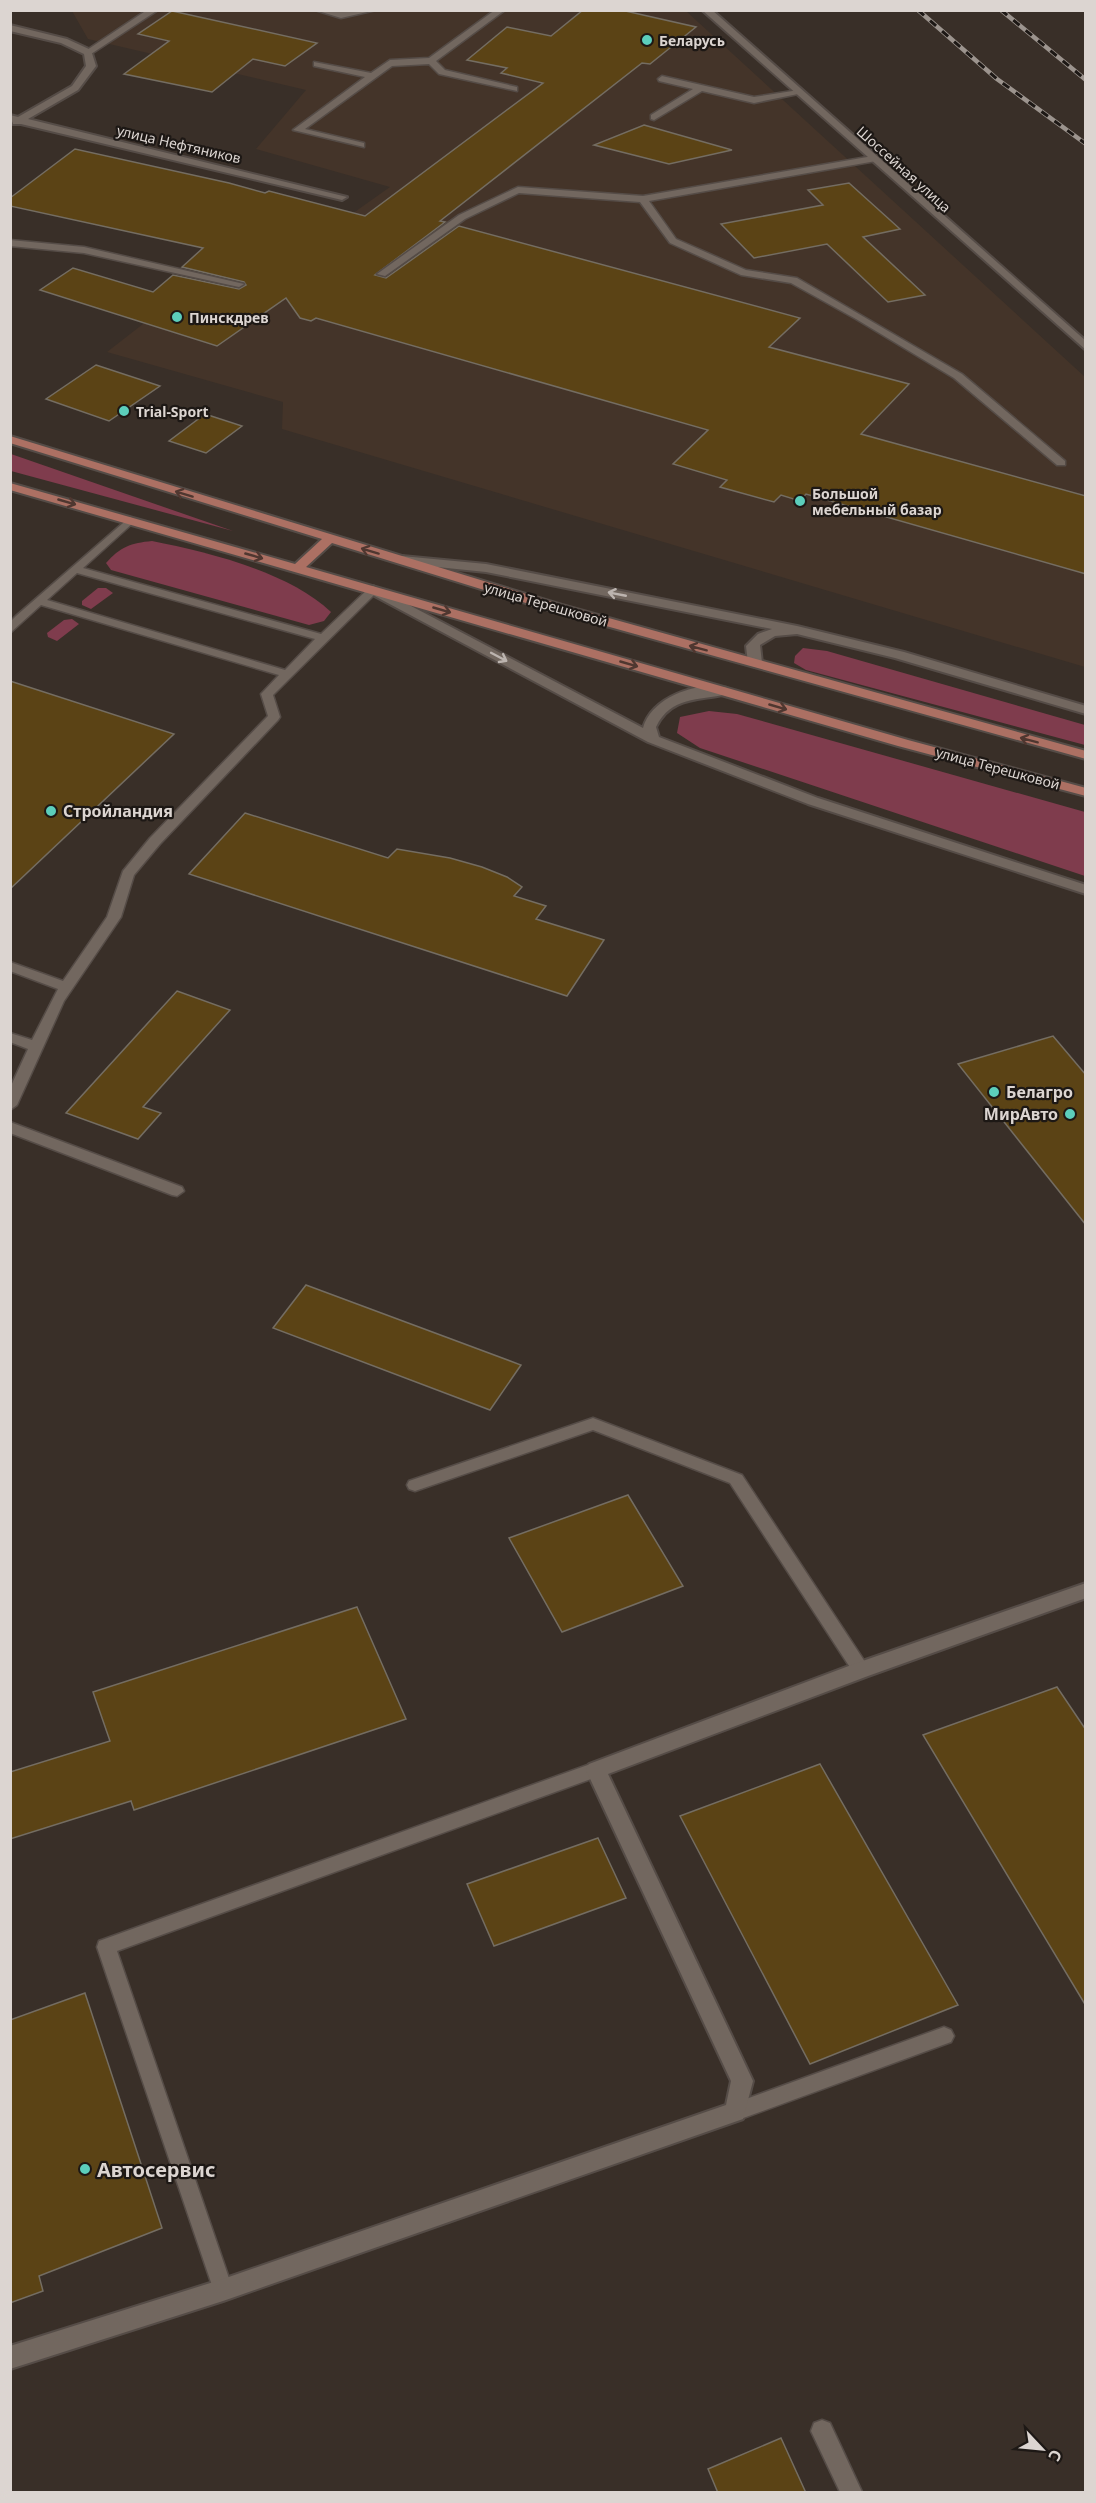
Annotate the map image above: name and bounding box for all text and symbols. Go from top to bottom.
place label: Беларусь [659,31,725,50]
marker: Беларусь [640,33,654,47]
street label: улица Нефтяников [115,120,243,168]
street label: Шоссейная улица [853,122,955,216]
place label: Пинскдрев [189,308,269,327]
marker: Пинскдрев [170,310,184,324]
place label: Trial-Sport [136,402,209,421]
marker: Trial-Sport [117,404,131,418]
place label: Большой мебельный базар [812,484,942,519]
one-way arrow [175,488,194,499]
marker: Большой мебельный базар [793,494,807,508]
one-way arrow [57,497,76,508]
one-way arrow [361,545,380,556]
one-way arrow [244,551,263,562]
street label: улица Терешковой [482,577,610,631]
one-way arrow [607,588,627,599]
one-way arrow [432,605,451,616]
one-way arrow [689,641,708,653]
one-way arrow [489,652,507,663]
one-way arrow [619,659,638,670]
one-way arrow [768,702,787,713]
one-way arrow [1020,734,1039,745]
street label: улица Терешковой [934,742,1062,794]
place label: Стройландия [63,800,173,822]
marker: Стройландия [44,804,58,818]
place label: Белагро [1006,1081,1073,1103]
marker: Белагро [987,1085,1001,1099]
place label: МирАвто [984,1103,1058,1125]
marker: МирАвто [1063,1107,1077,1121]
place label: Автосервис [97,2156,215,2183]
marker: Автосервис [78,2162,92,2176]
north arrow [1012,2419,1072,2479]
text: С [1043,2446,1068,2465]

